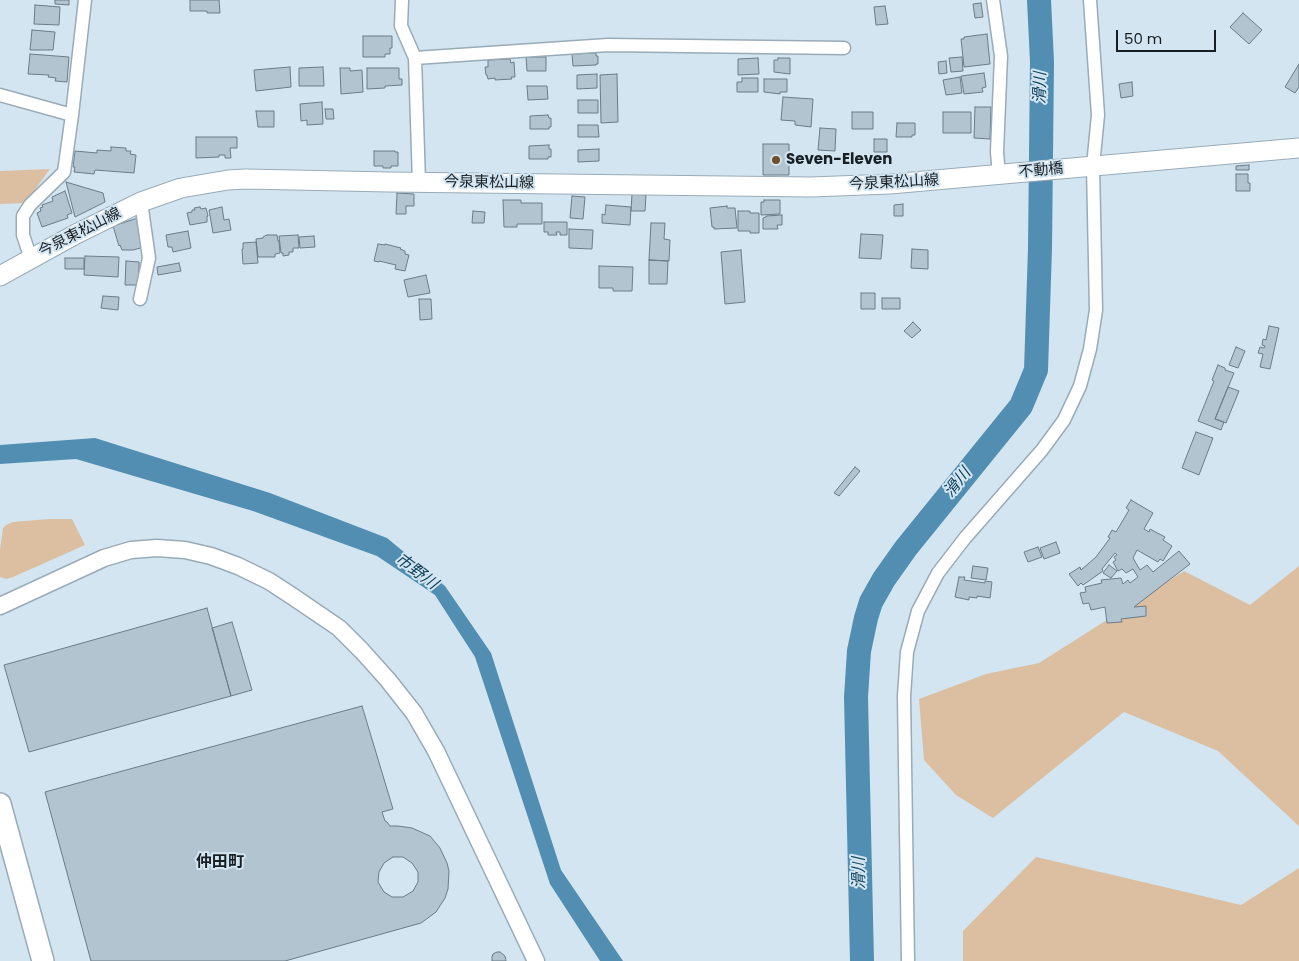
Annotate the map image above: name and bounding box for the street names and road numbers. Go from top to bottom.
street label: 不動橋 [1018,160,1064,182]
street label: 今泉東松山線 [849,172,939,194]
street label: 今泉東松山線 [444,173,534,193]
street label: 今泉東松山線 [36,205,124,261]

